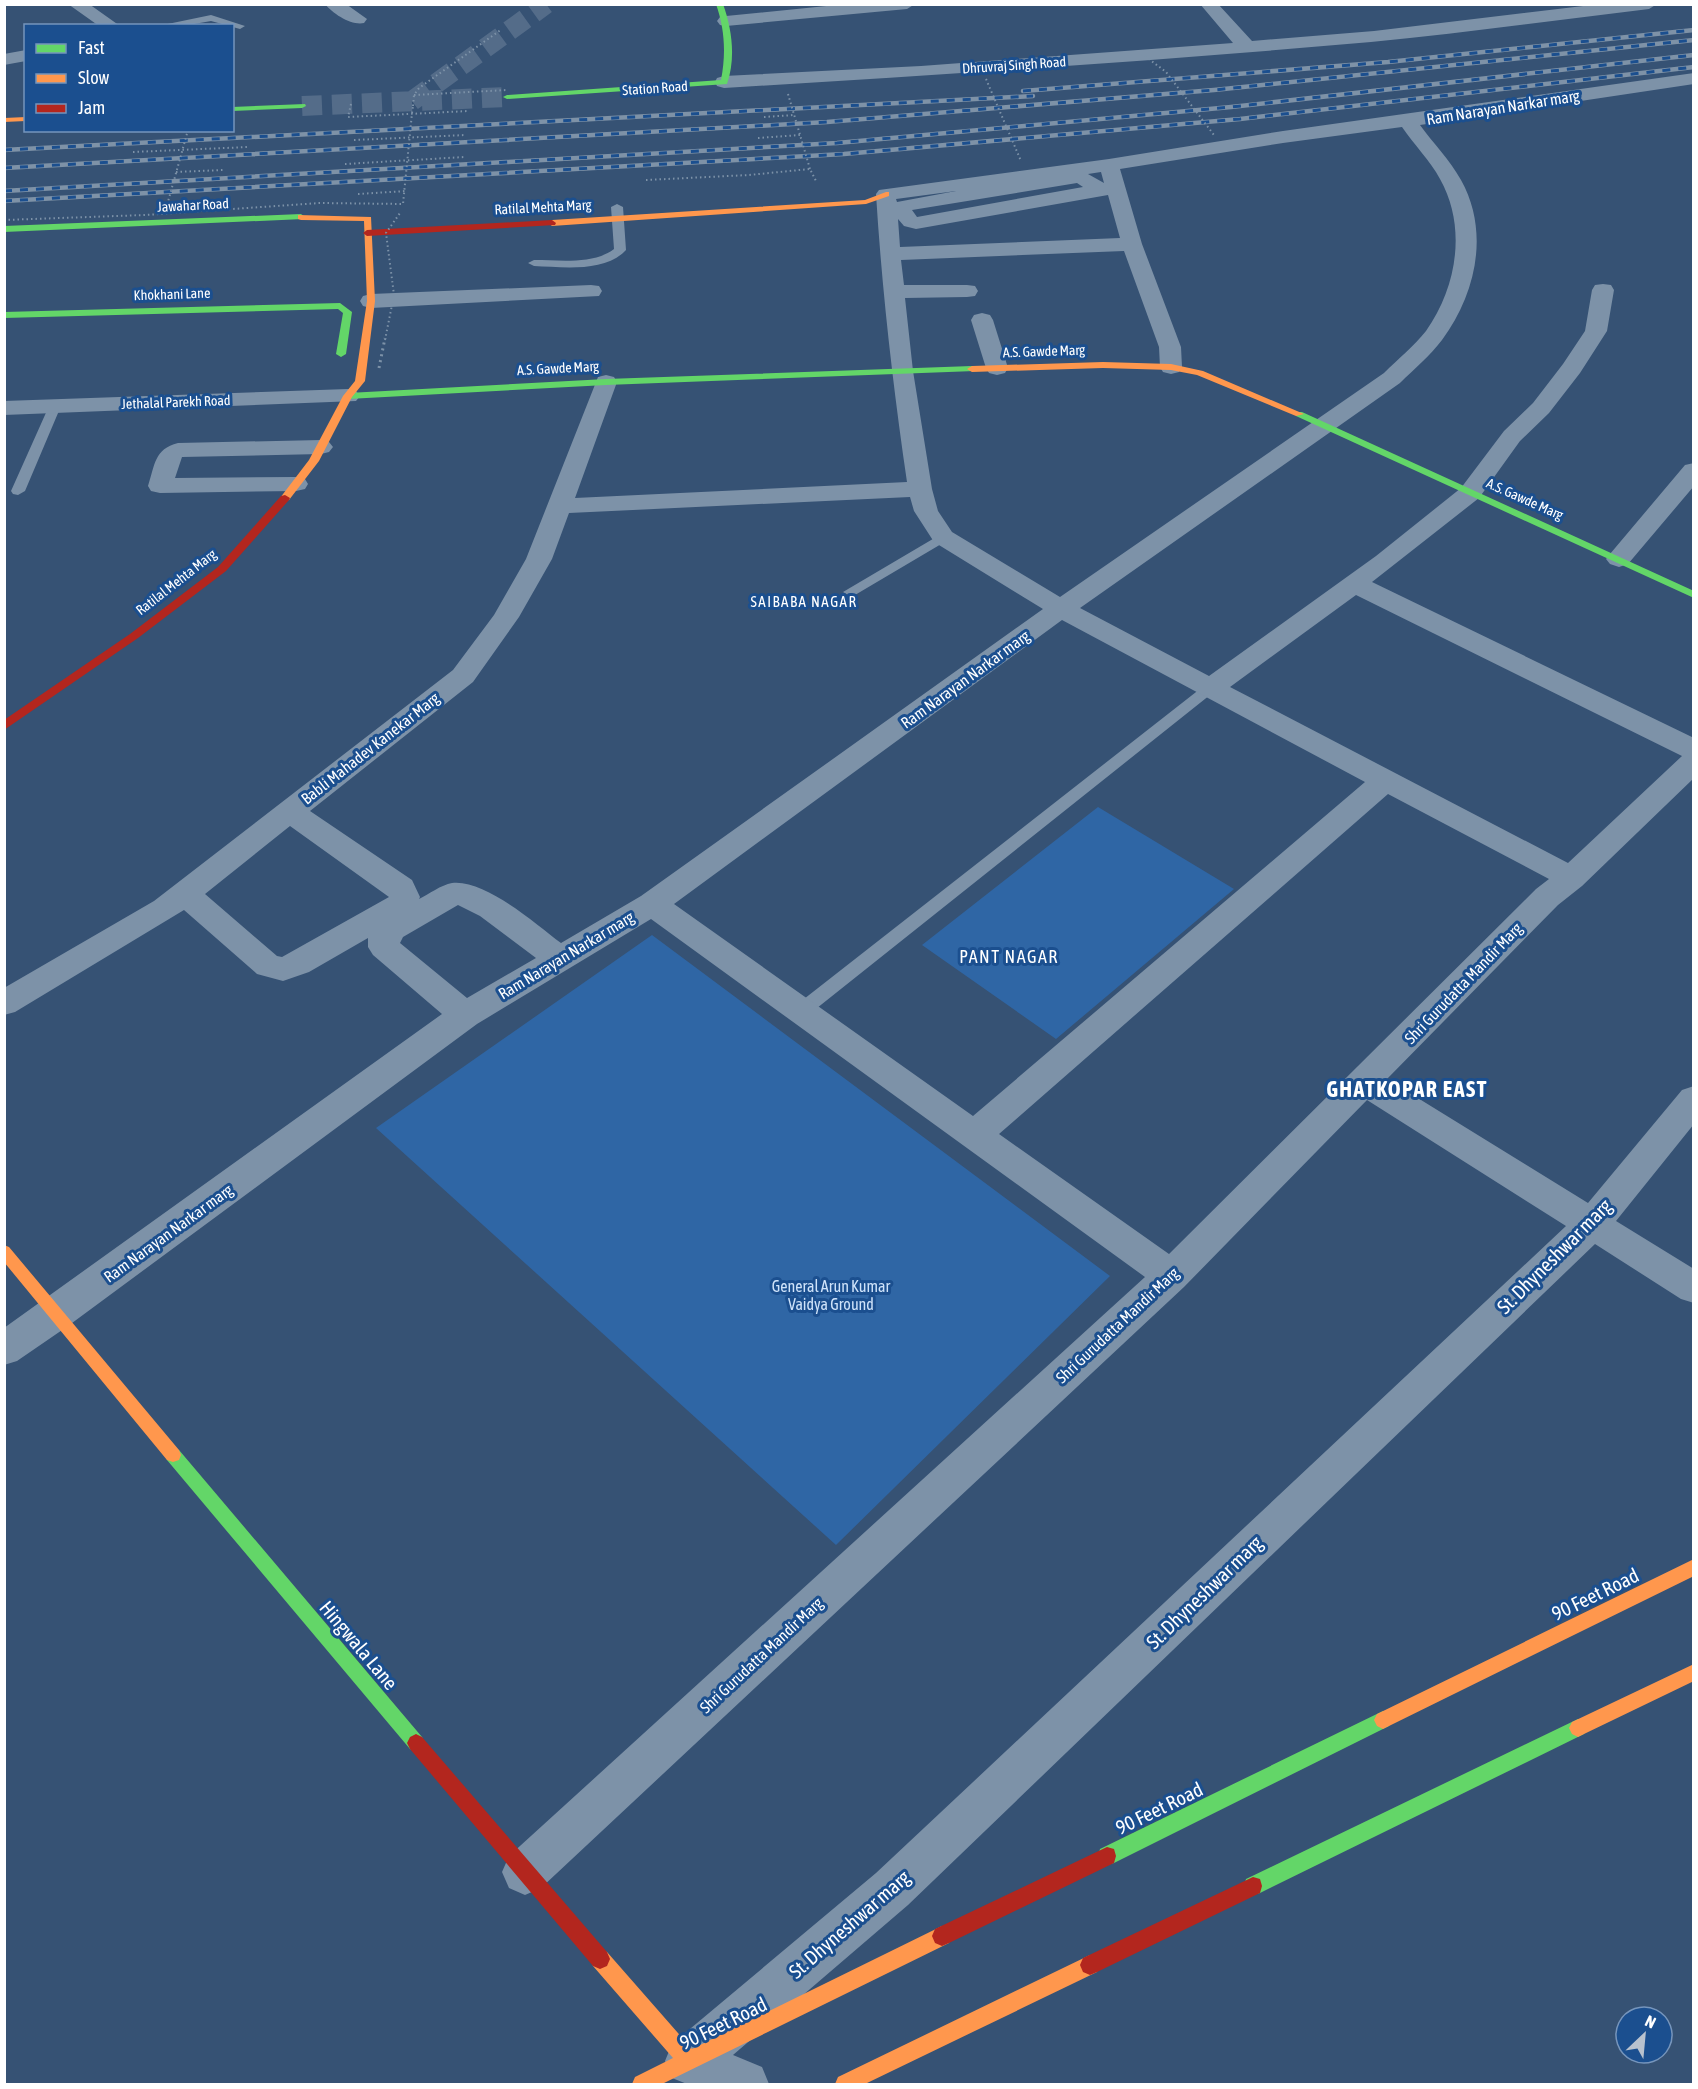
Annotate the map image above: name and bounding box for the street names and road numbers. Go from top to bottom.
street label: Dhruvraj Singh Road [961,53,1067,77]
street label: Station Road [622,78,688,98]
street label: Ram Narayan Narkar marg [1425,86,1581,129]
street label: Jawahar Road [157,195,229,215]
street label: Ratilal Mehta Marg [494,196,592,218]
street label: Khokhani Lane [133,285,211,303]
street label: A.S. Gawde Marg [1003,342,1085,360]
street label: A.S. Gawde Marg [516,358,600,378]
street label: Jethalal Parekh Road [121,392,231,412]
street label: A.S. Gawde Marg [1484,475,1566,523]
street label: Ratilal Mehta Marg [133,546,219,618]
street label: Ram Narayan Narkar marg [897,626,1034,733]
street label: Babli Mahadev Kanekar Marg [297,688,443,808]
street label: Ram Narayan Narkar marg [495,907,638,1003]
street label: Shri Gurudatta Mandir Marg [1401,919,1526,1048]
street label: Ram Narayan Narkar marg [100,1180,237,1287]
street label: St. Dhyneshwar marg [1492,1194,1616,1318]
street label: Shri Gurudatta Mandir Marg [1052,1263,1183,1387]
street label: St. Dhyneshwar marg [1141,1531,1267,1653]
street label: 90 Feet Road [1548,1563,1642,1625]
street label: Shri Gurudatta Mandir Marg [696,1593,827,1717]
street label: Hingwala Lane [315,1596,403,1694]
street label: 90 Feet Road [1112,1777,1206,1839]
street label: St. Dhyneshwar marg [784,1865,914,1983]
street label: 90 Feet Road [676,1992,770,2054]

